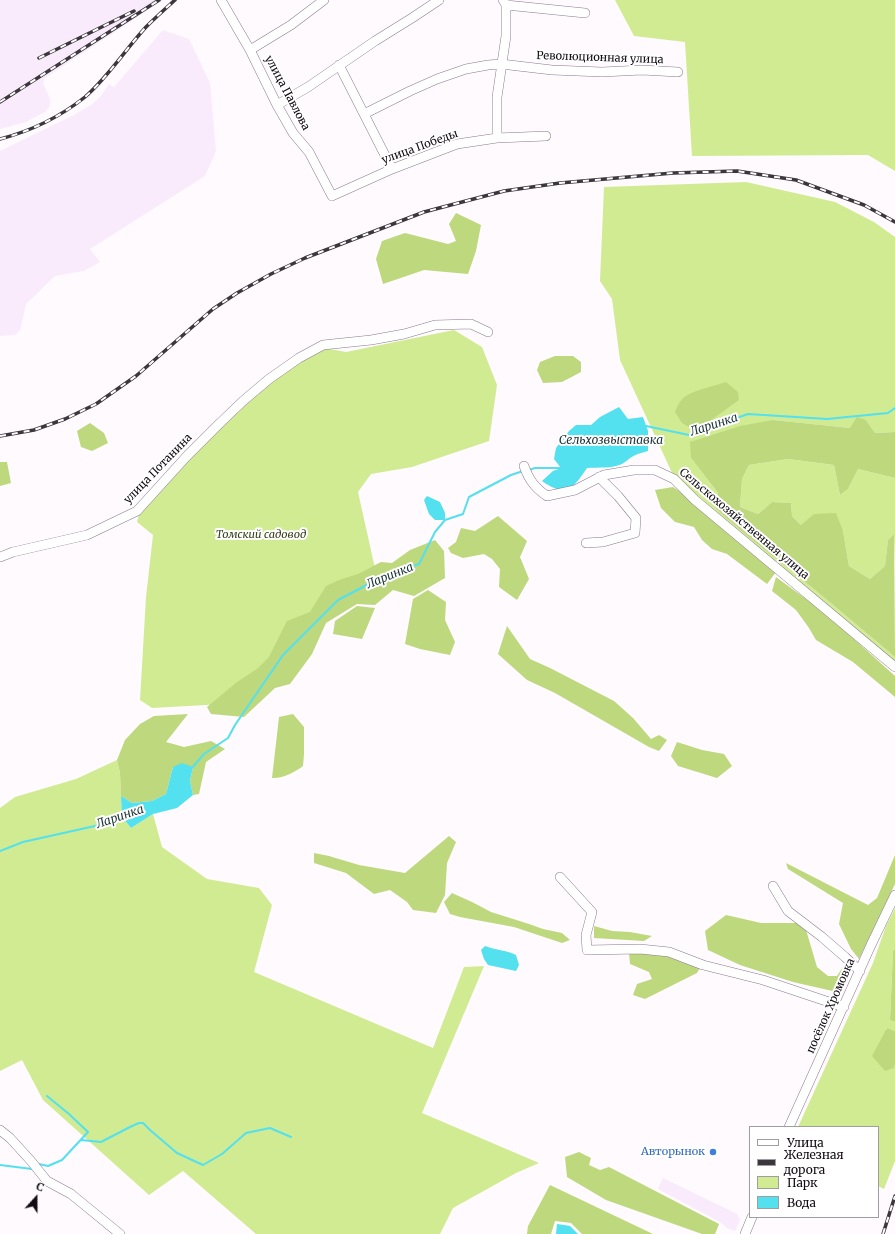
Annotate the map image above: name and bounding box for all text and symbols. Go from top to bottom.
street label: Революционная улица [536,49,664,67]
street label: улица Павлова [262,53,312,133]
street label: улица Победы [380,127,460,167]
water label: Ларинка [688,411,740,439]
street label: улица Потанина [121,431,195,507]
water label: Сельхозвыставка [559,434,663,448]
street label: Сельскохозяйственная улица [676,466,812,582]
park label: Томский садовод [216,528,306,542]
water label: Ларинка [364,560,416,592]
water label: Ларинка [94,802,146,832]
street label: посёлок Хромовка [804,956,858,1056]
legend [749,1126,879,1218]
text: Улица [787,1135,824,1150]
place label: Авторынок [641,1145,705,1159]
marker: Авторынок [708,1147,718,1157]
text: Железная дорога [784,1147,844,1177]
text: Парк [787,1175,818,1190]
north arrow [16,1178,56,1218]
text: С [34,1179,46,1195]
text: Вода [787,1195,816,1210]

